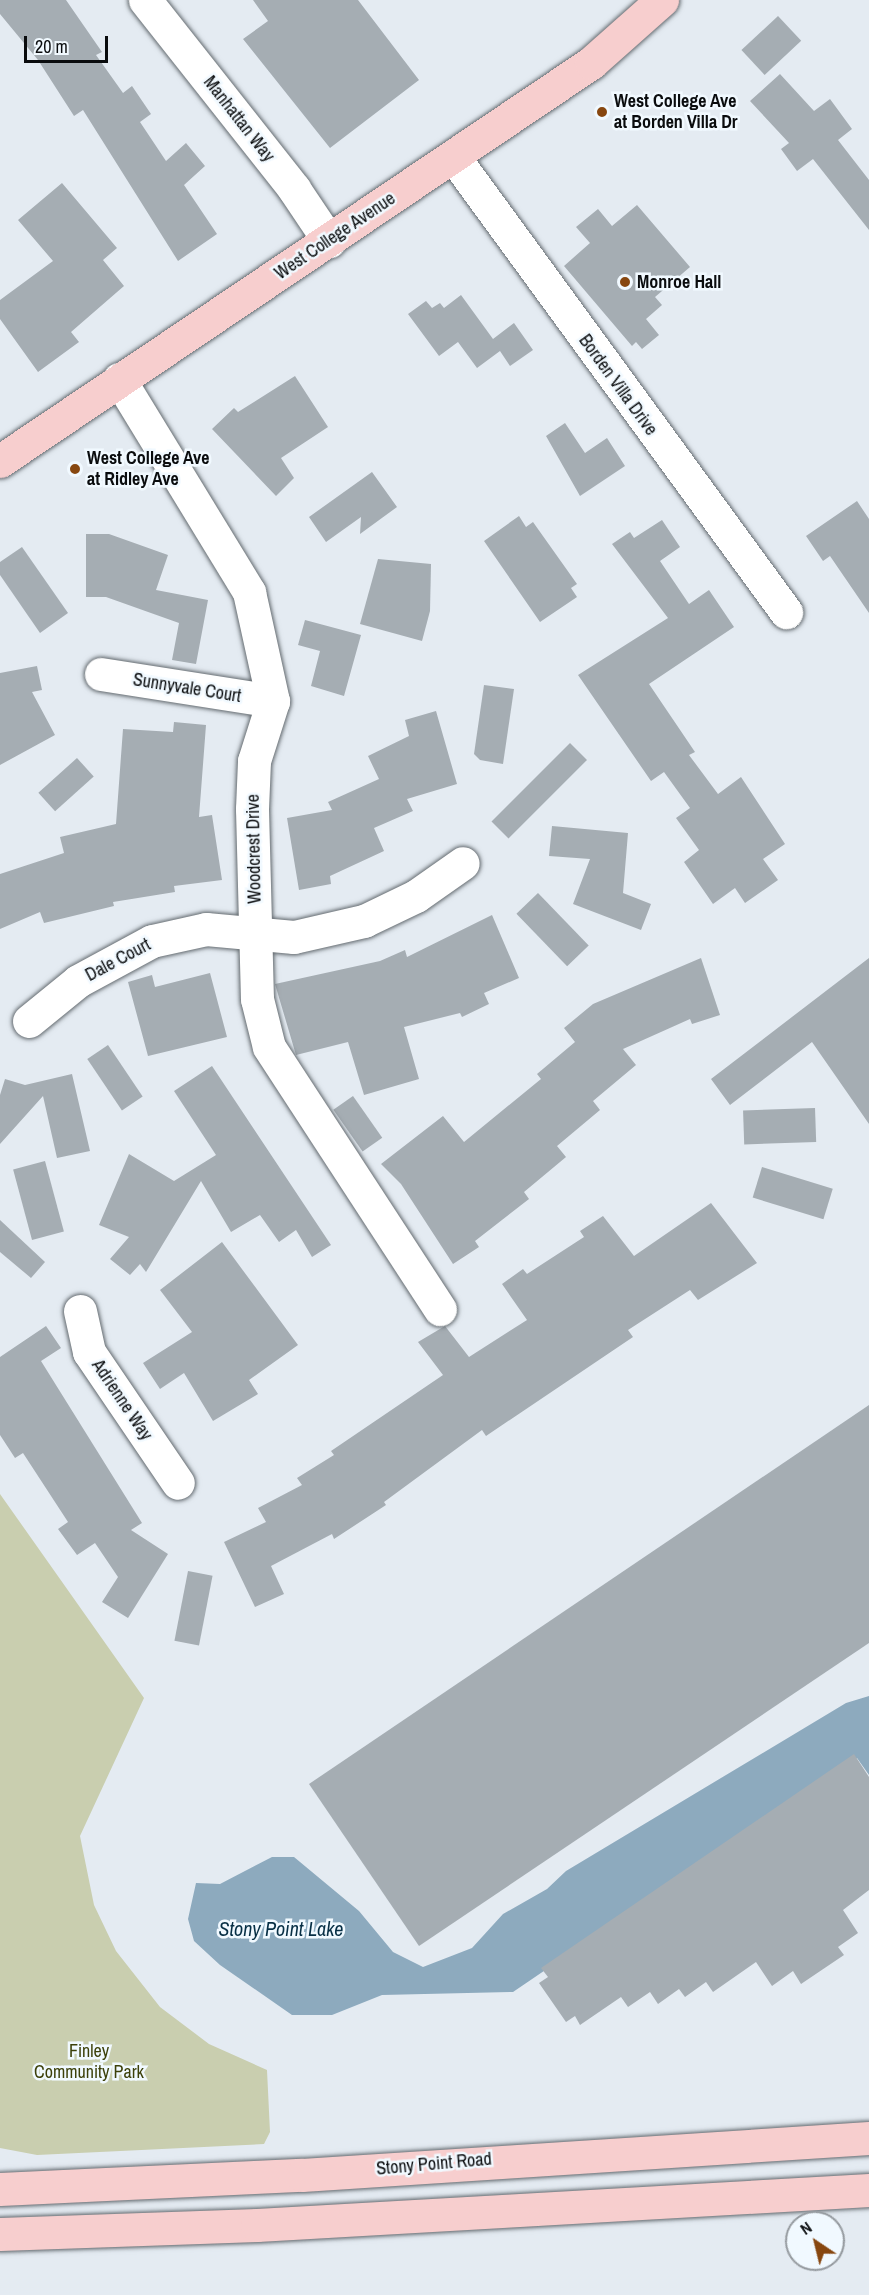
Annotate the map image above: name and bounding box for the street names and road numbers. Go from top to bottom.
street label: Manhattan Way [199,72,279,166]
street label: West College Avenue [270,188,400,284]
street label: Borden Villa Drive [574,330,662,440]
street label: Sunnyvale Court [131,669,243,707]
street label: Woodcrest Drive [242,794,266,904]
street label: Dale Court [82,934,154,986]
street label: Adrienne Way [87,1355,157,1445]
street label: Stony Point Road [375,2148,493,2180]

